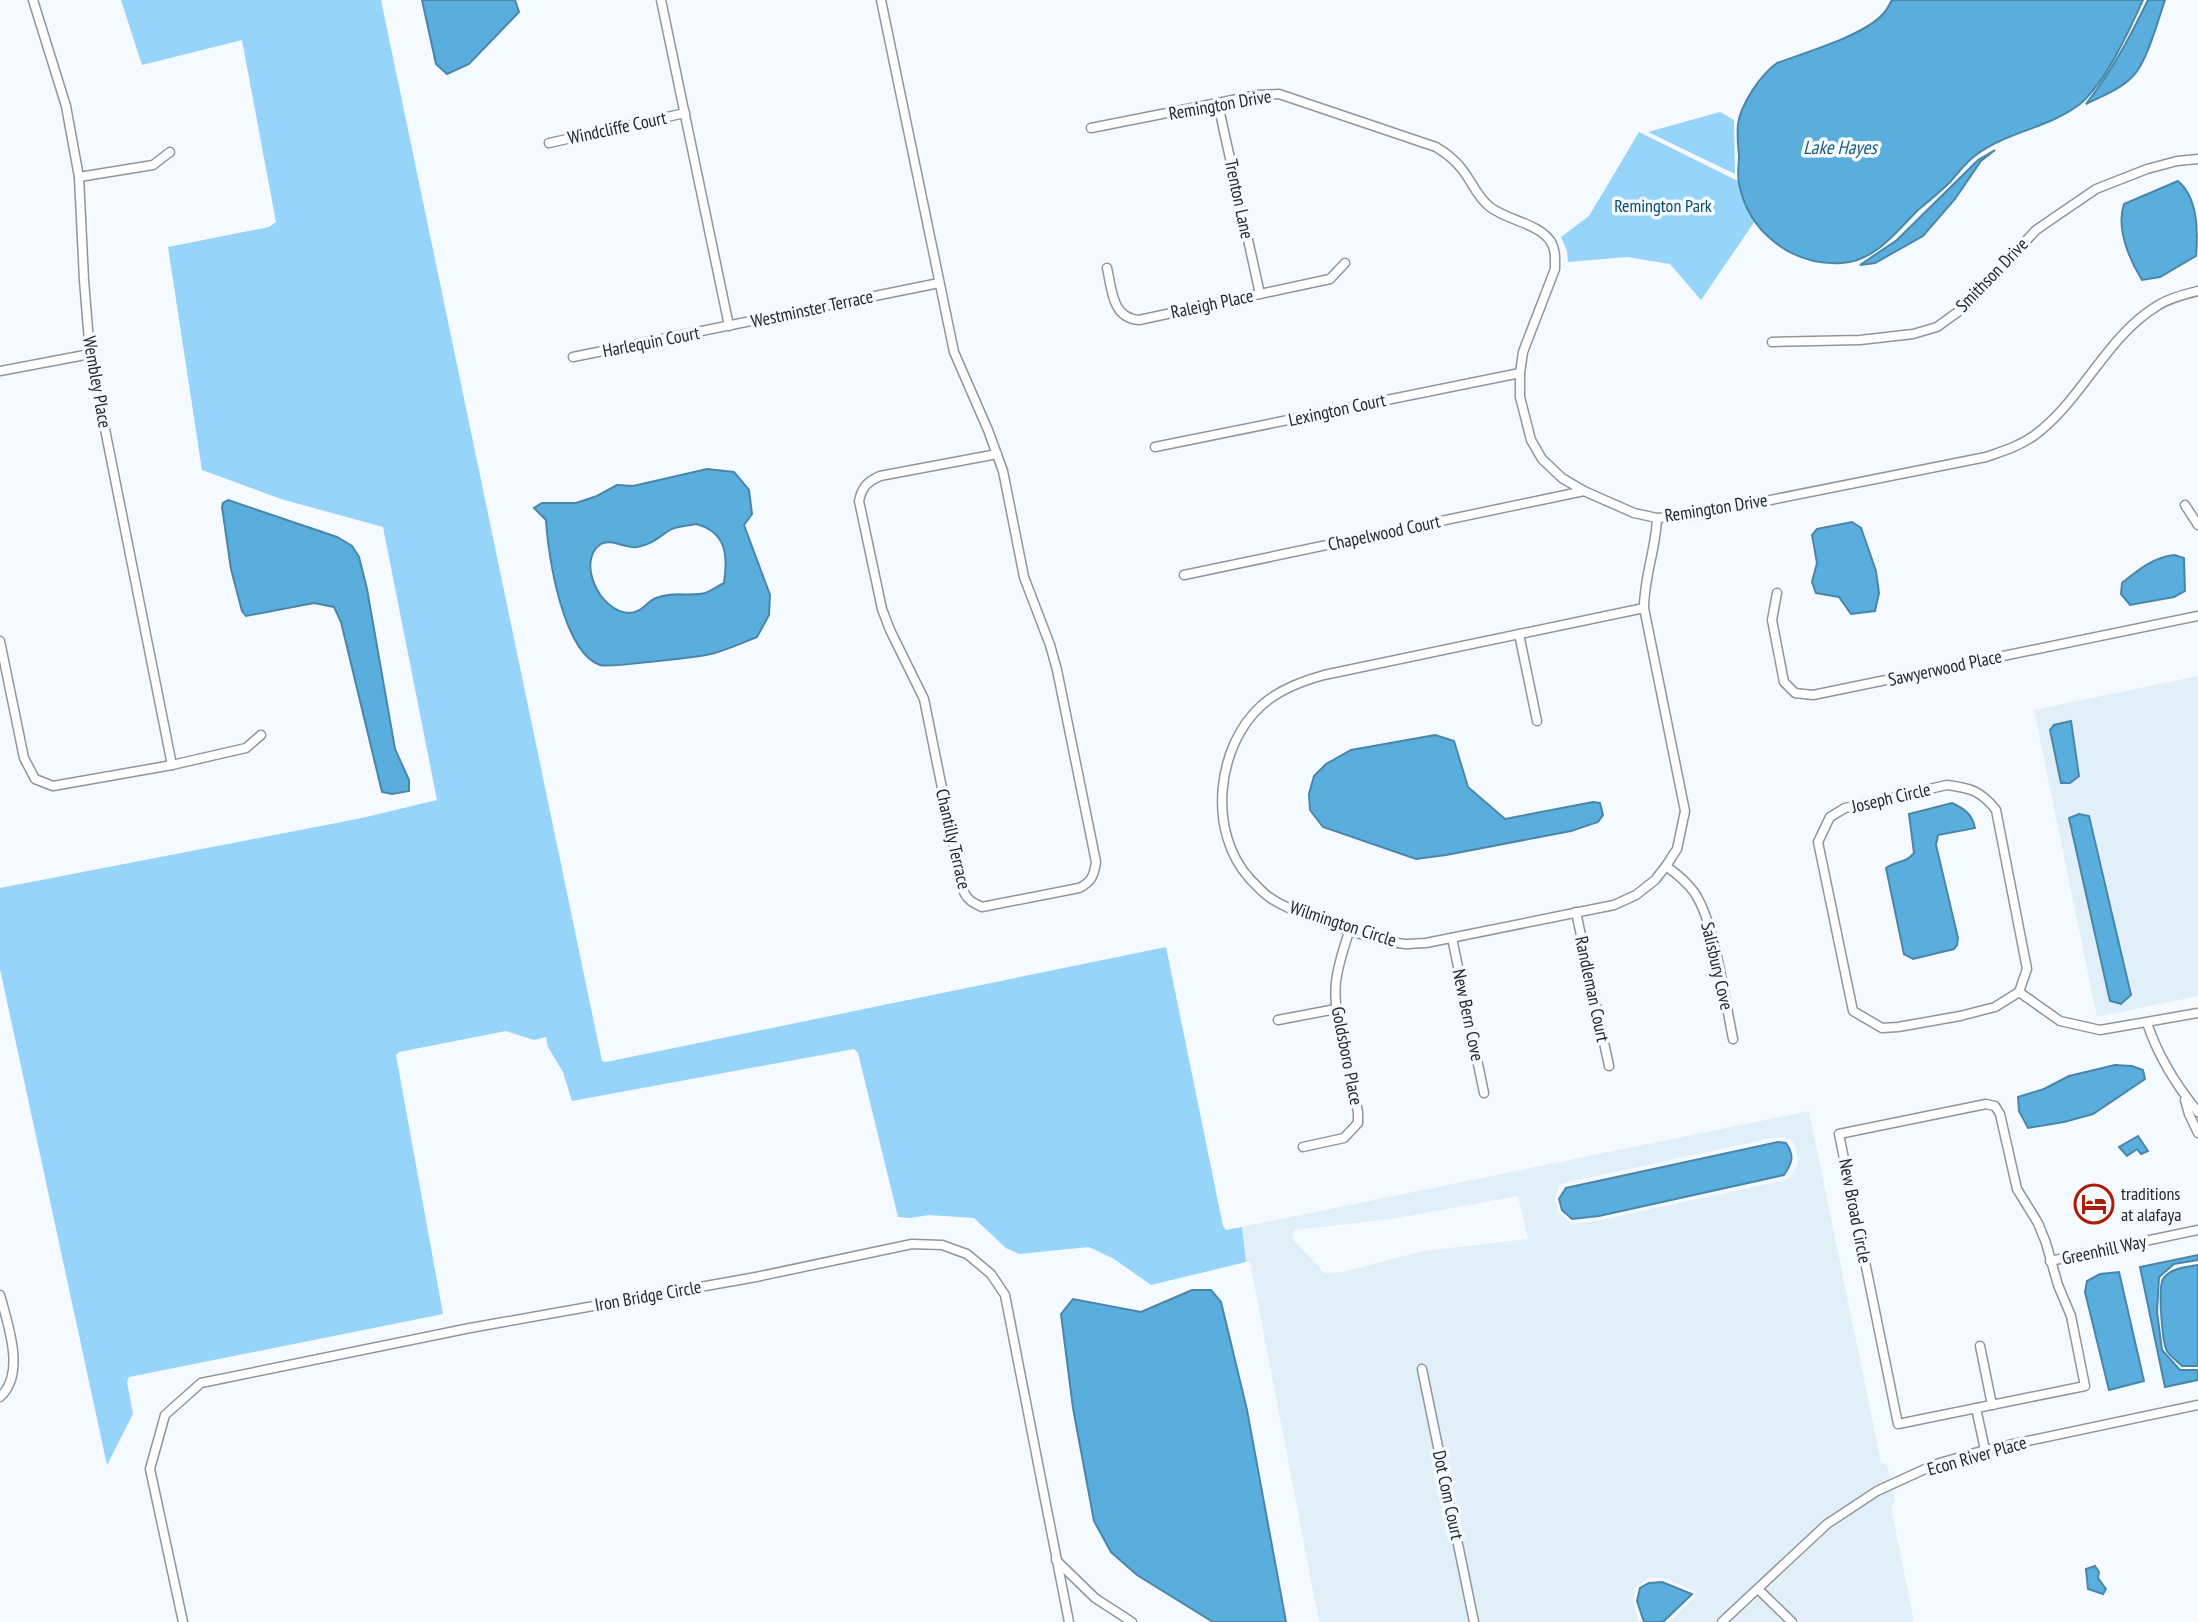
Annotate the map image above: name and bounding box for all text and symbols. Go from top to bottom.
street label: Remington Drive [1167,84,1273,125]
street label: Windcliffe Court [565,106,668,149]
water label: Lake Hayes [1803,135,1878,159]
street label: Trenton Lane [1220,157,1259,241]
park label: Remington Park [1614,194,1712,217]
street label: Smithson Drive [1951,233,2033,317]
street label: Westminster Terrace [749,284,875,333]
street label: Raleigh Place [1168,284,1255,323]
street label: Harlequin Court [601,321,701,362]
street label: Wembley Place [78,334,117,430]
street label: Lexington Court [1286,388,1388,431]
street label: Remington Drive [1663,488,1769,527]
street label: Chapelwood Court [1326,509,1442,556]
street label: Sawyerwood Place [1886,644,2004,691]
street label: Joseph Circle [1848,777,1933,818]
street label: Chantilly Terrace [931,786,976,891]
street label: Wilmington Circle [1287,895,1399,952]
street label: Salisbury Cove [1696,920,1739,1012]
street label: Randleman Court [1570,934,1615,1044]
street label: New Bern Cove [1448,967,1489,1063]
street label: Goldsboro Place [1327,1005,1368,1107]
street label: New Broad Circle [1834,1157,1877,1265]
place label: traditions at alafaya [2121,1182,2181,1226]
hotel icon: traditions at alafaya [2073,1183,2115,1225]
street label: Greenhill Way [2060,1229,2148,1270]
street label: Iron Bridge Circle [593,1275,703,1316]
street label: Econ River Place [1925,1430,2029,1481]
street label: Dot Com Court [1428,1448,1469,1542]

